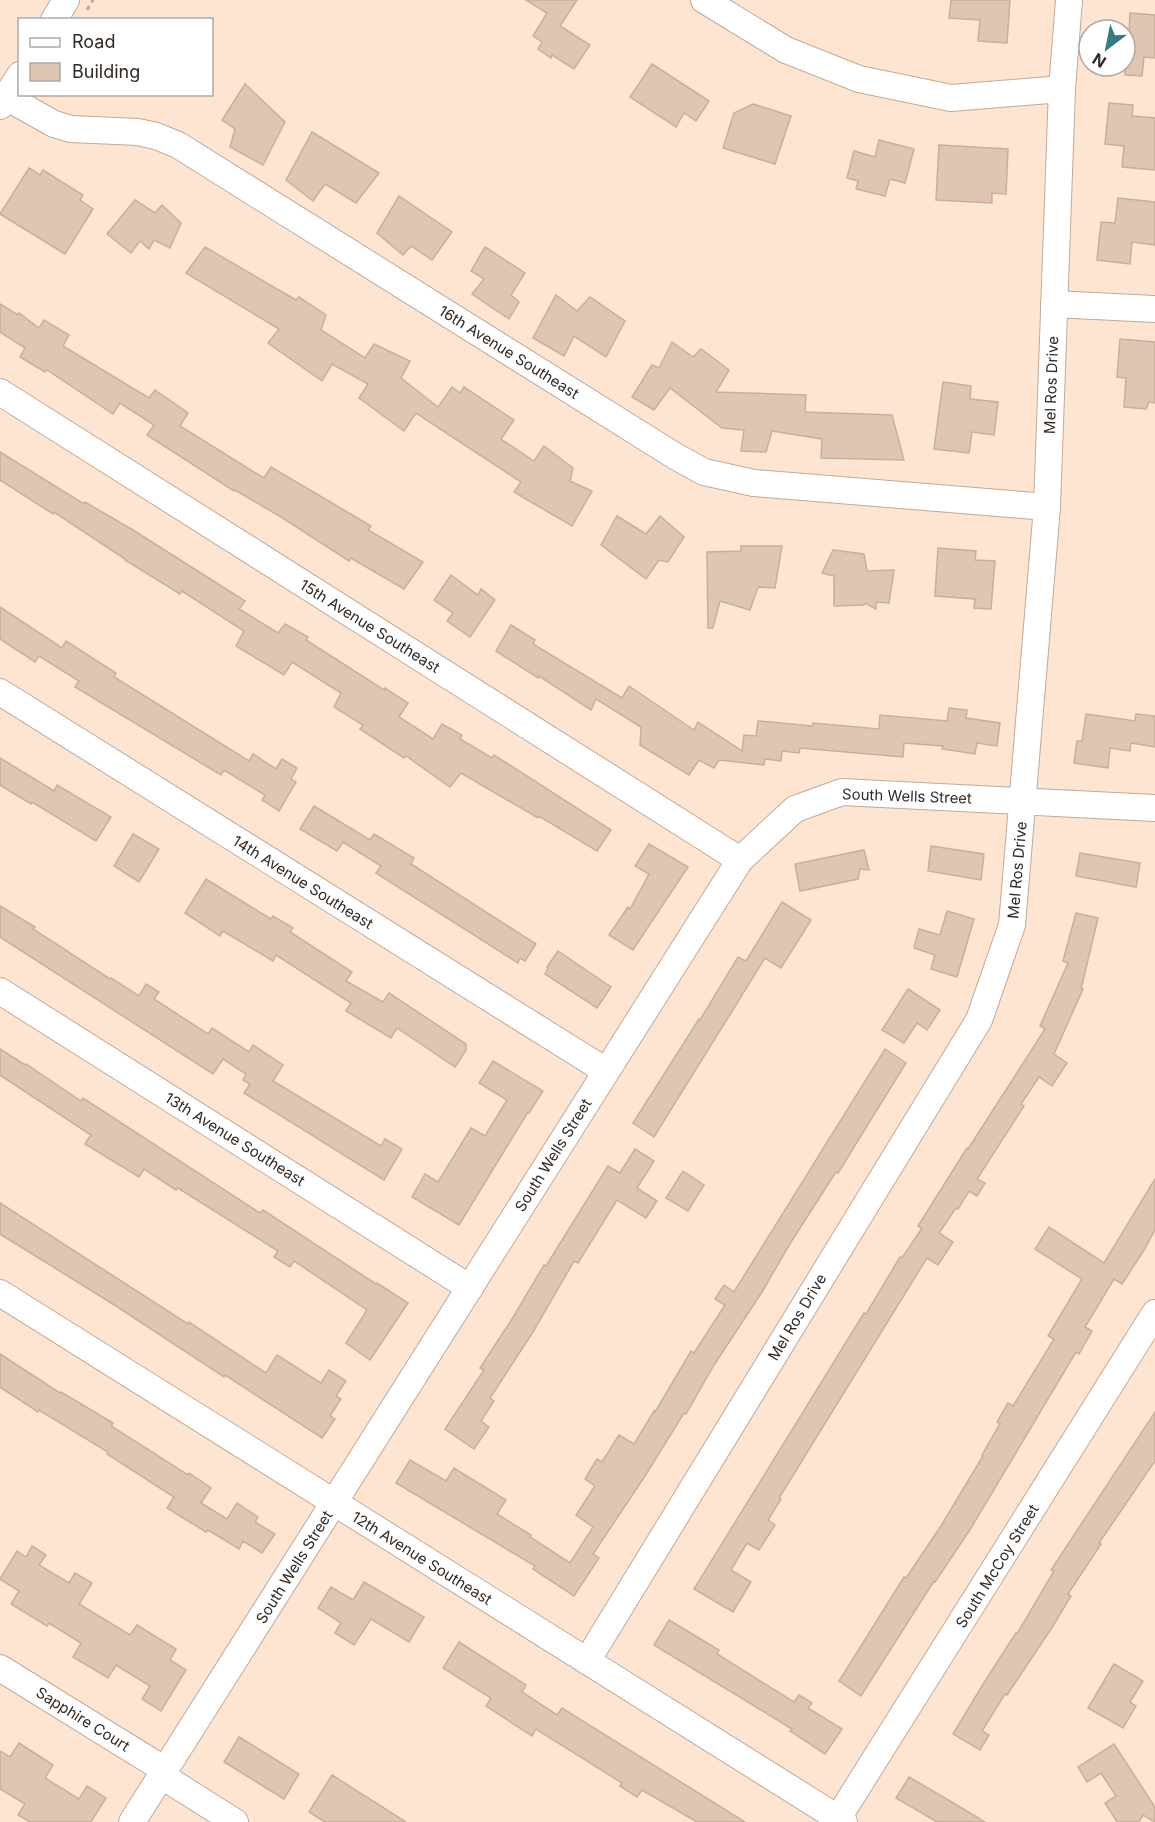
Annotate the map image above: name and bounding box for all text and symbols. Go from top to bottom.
legend [18,18,213,96]
north arrow [1077,18,1137,78]
text: Road [72,31,115,52]
text: N [1089,49,1110,72]
text: Building [72,61,140,82]
street label: 16th Avenue Southeast [435,301,583,403]
street label: Mel Ros Drive [1040,336,1062,434]
street label: 15th Avenue Southeast [296,575,444,677]
street label: South Wells Street [842,784,972,808]
street label: Mel Ros Drive [1003,820,1031,920]
street label: 14th Avenue Southeast [229,831,377,933]
street label: 13th Avenue Southeast [161,1088,309,1190]
street label: South Wells Street [511,1095,596,1215]
street label: Mel Ros Drive [764,1270,830,1364]
street label: South McCoy Street [951,1501,1043,1631]
street label: South Wells Street [252,1507,337,1627]
street label: 12th Avenue Southeast [348,1507,496,1609]
street label: Sapphire Court [33,1683,133,1755]

